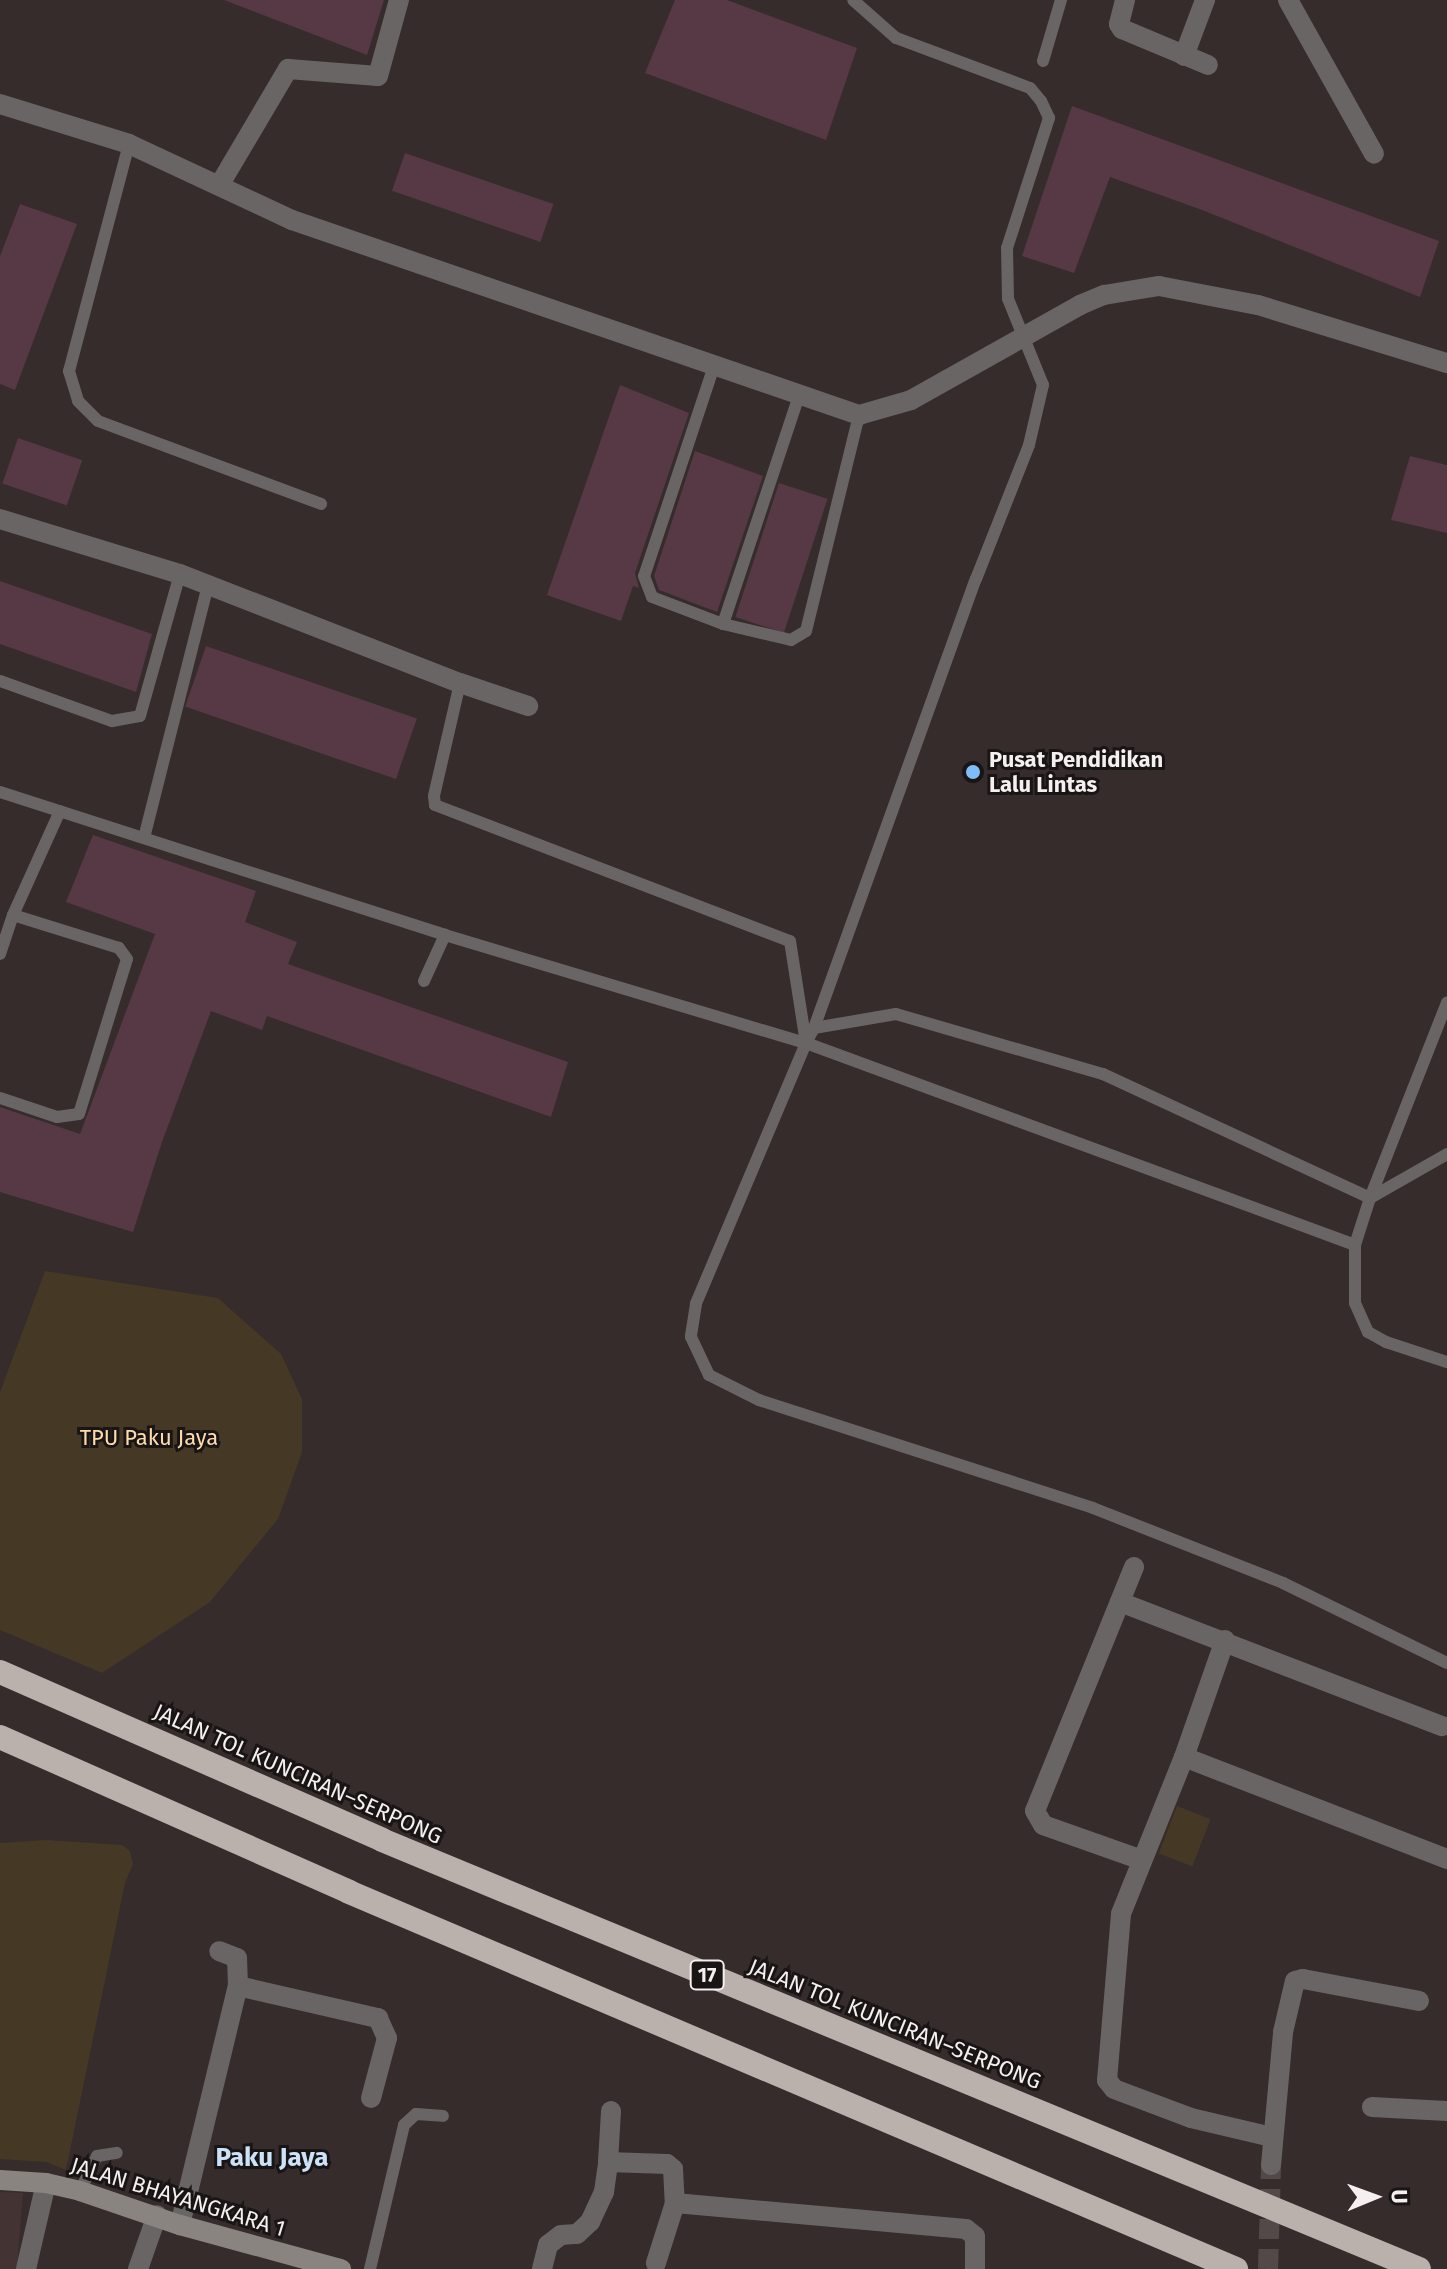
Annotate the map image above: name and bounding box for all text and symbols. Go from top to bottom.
place label: Pusat Pendidikan Lalu Lintas [989,746,1163,798]
marker: Pusat Pendidikan Lalu Lintas [964,763,982,781]
park label: TPU Paku Jaya [80,1425,218,1451]
street label: JALAN TOL KUNCIRAN–SERPONG [150,1698,446,1850]
street label: JALAN TOL KUNCIRAN–SERPONG [745,1953,1045,2095]
road number: 17 [689,1959,725,1991]
district label: Paku Jaya [216,2142,328,2174]
street label: JALAN BHAYANGKARA 1 [68,2152,288,2242]
north arrow [1335,2157,1415,2237]
text: U [1386,2189,1413,2204]

